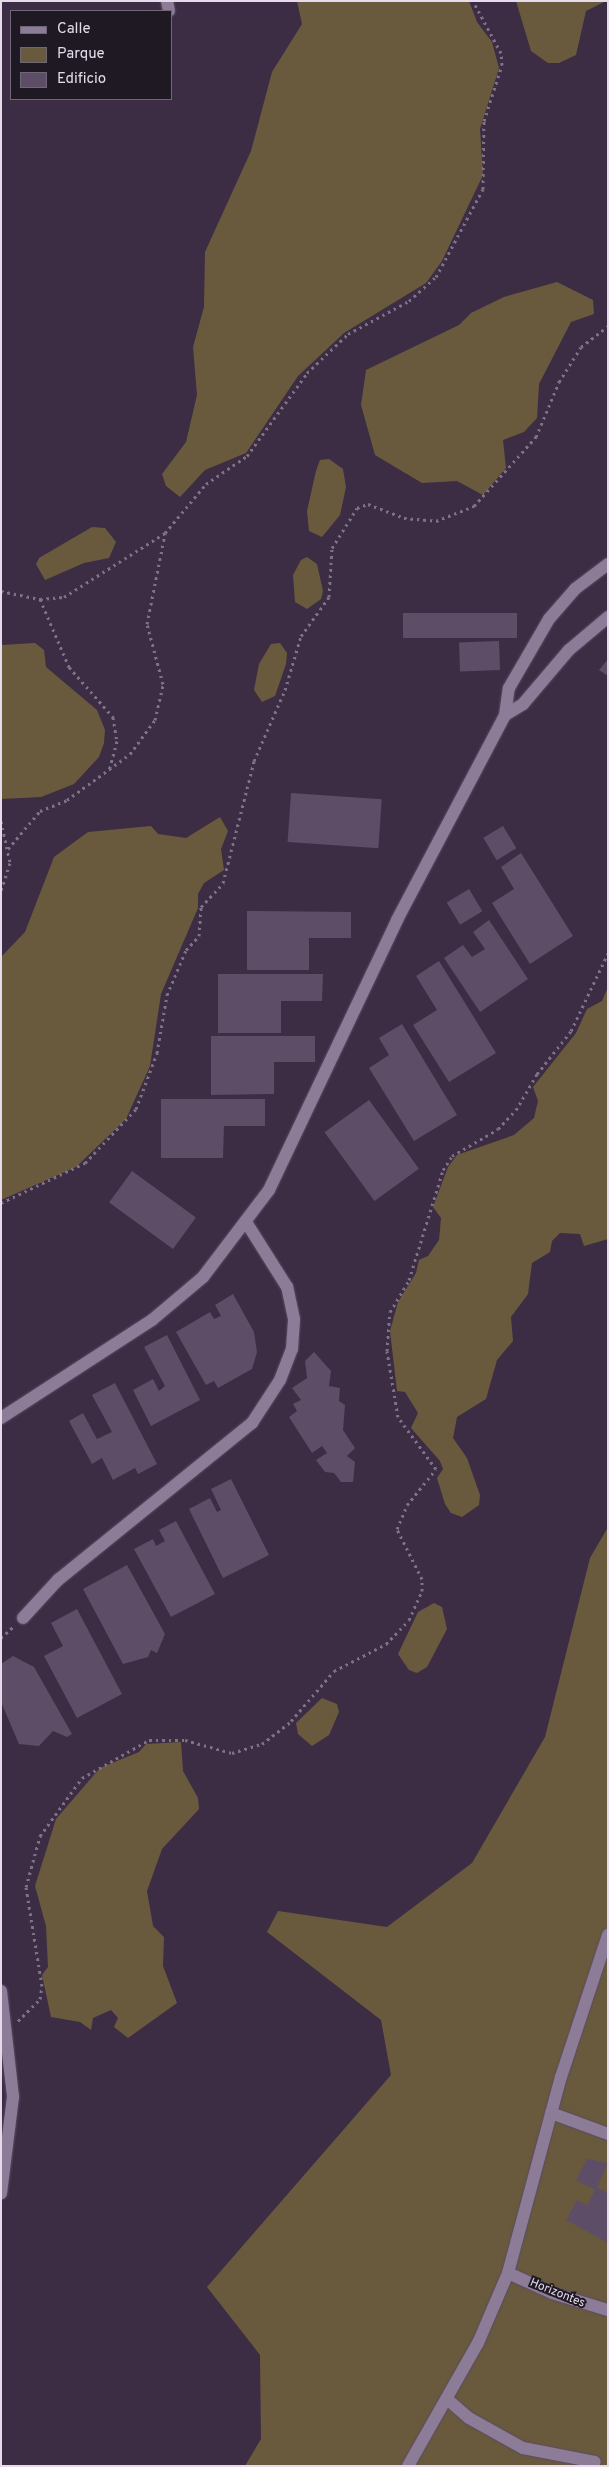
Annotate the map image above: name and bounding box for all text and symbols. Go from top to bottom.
legend [10,10,172,100]
text: Calle [57,20,91,39]
text: Parque [57,45,105,64]
text: Edificio [57,70,106,89]
street label: Horizontes [527,2276,587,2312]

